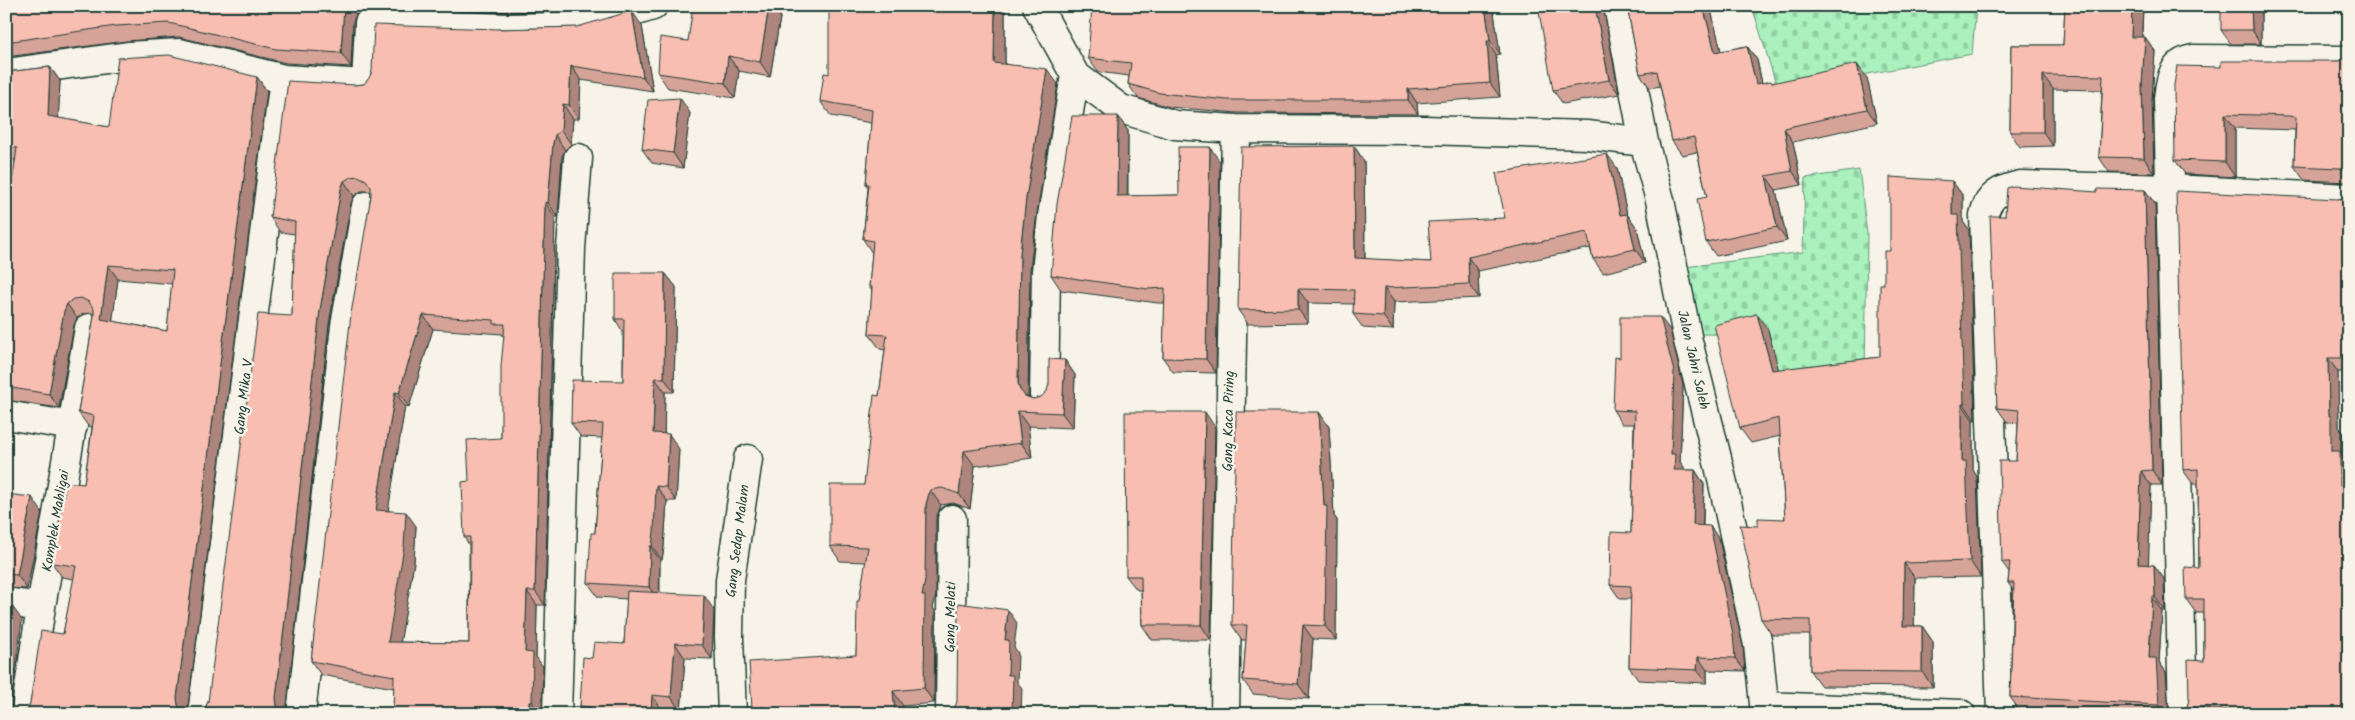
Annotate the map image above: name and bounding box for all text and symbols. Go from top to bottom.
street label: Jalan Jahri Saleh [1671,308,1715,412]
street label: Gang Mika V [228,357,260,436]
street label: Gang Kaca Piring [1217,370,1241,472]
street label: Komplek Mahligai [36,468,76,574]
street label: Gang Sedap Malam [720,483,756,599]
street label: Gang Melati [939,581,963,653]

